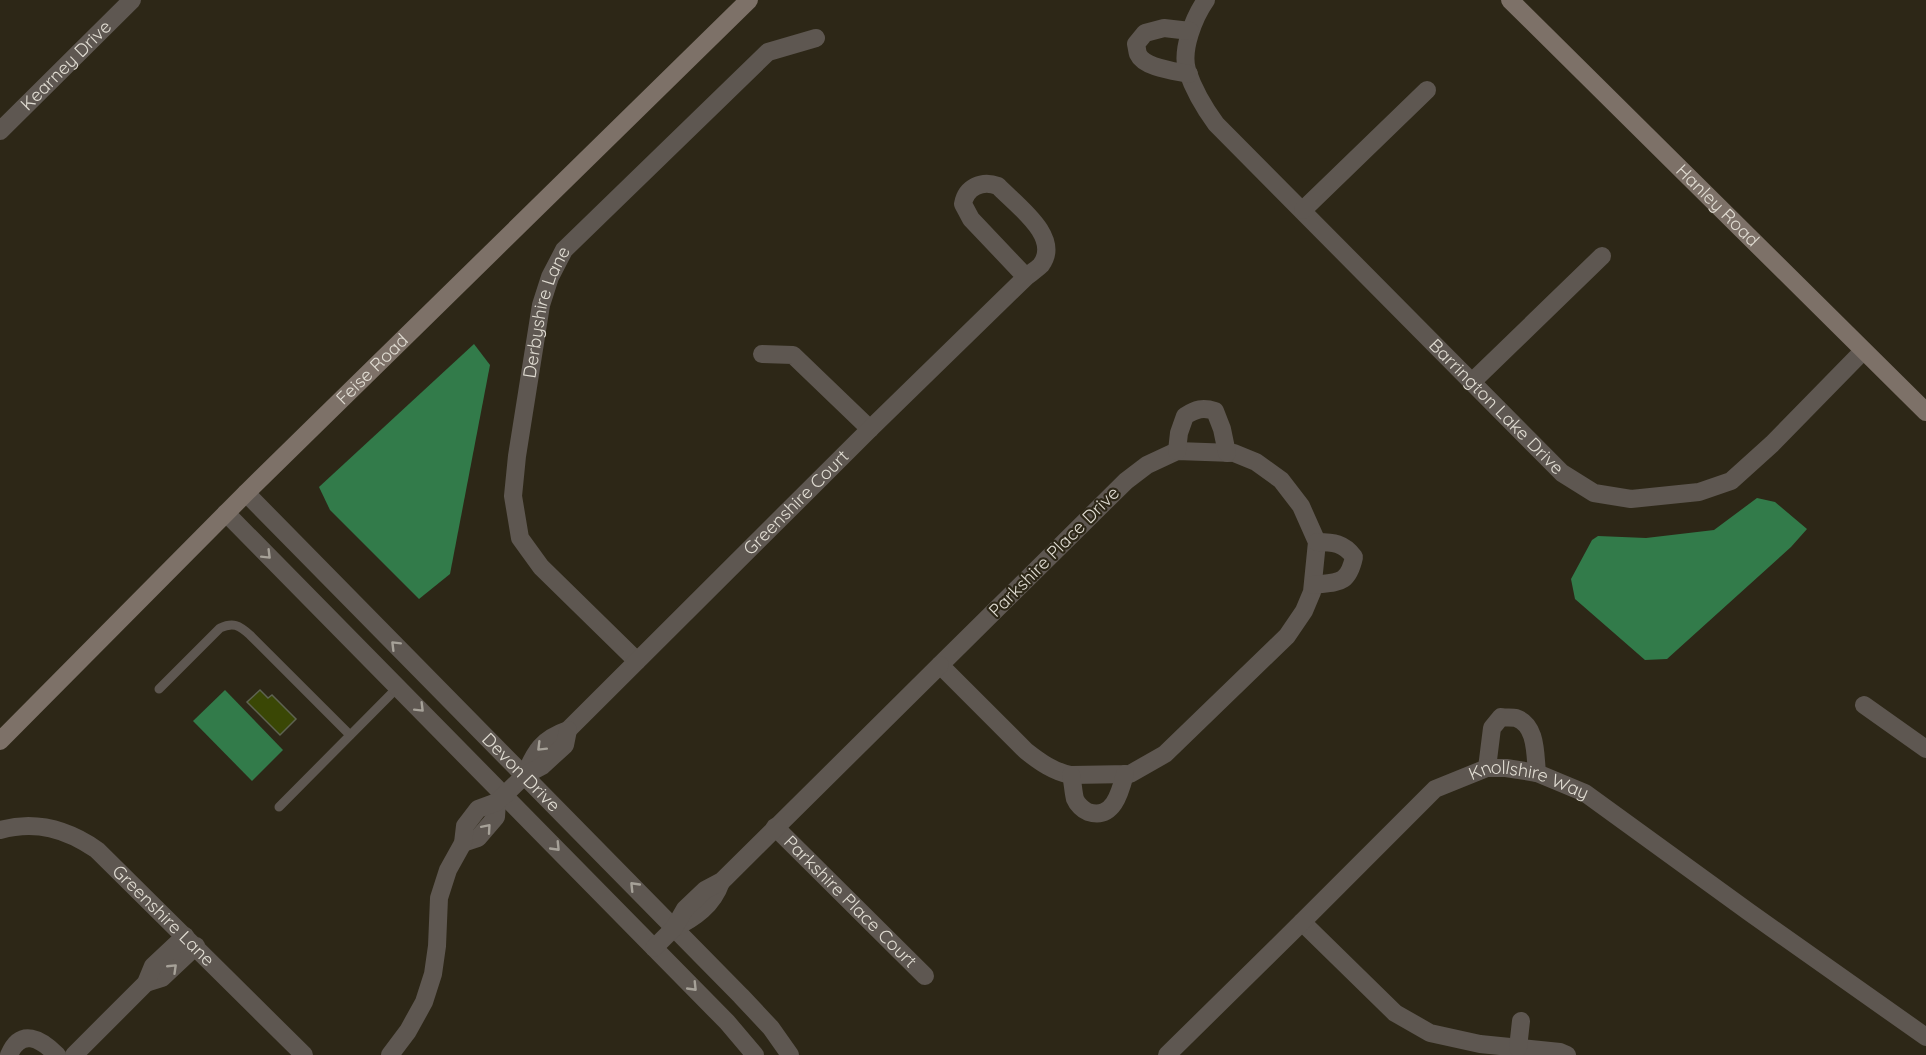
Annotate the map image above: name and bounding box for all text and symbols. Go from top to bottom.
street label: Kearney Drive [15,15,116,115]
street label: Hanley Road [1671,159,1764,251]
street label: Derbyshire Lane [518,242,575,380]
street label: Feise Road [331,328,413,409]
street label: Barrington Lake Drive [1424,334,1569,479]
street label: Greenshire Court [738,445,853,560]
street label: Parkshire Place Drive [983,481,1124,622]
one-way arrow [260,547,271,558]
one-way arrow [392,641,403,652]
one-way arrow [412,701,423,712]
street label: Devon Drive [477,728,565,817]
one-way arrow [538,740,549,751]
street label: Knollshire Way [1465,756,1592,804]
one-way arrow [480,824,491,835]
street label: Parkshire Place Court [779,830,922,972]
one-way arrow [549,840,560,851]
street label: Greenshire Lane [108,860,220,971]
one-way arrow [630,882,641,893]
one-way arrow [165,965,176,976]
one-way arrow [685,979,696,990]

